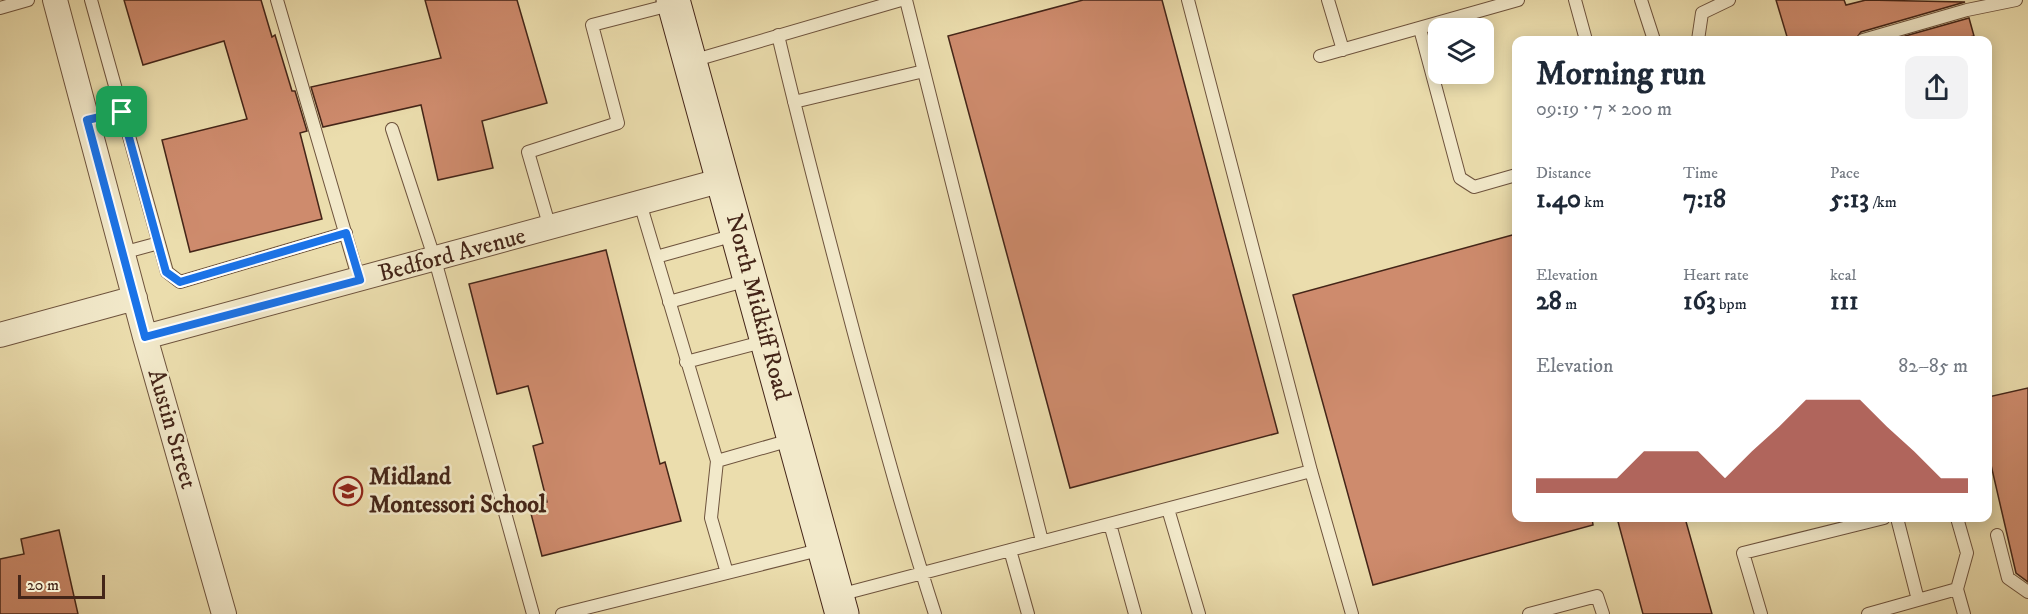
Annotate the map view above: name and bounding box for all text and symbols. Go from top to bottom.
map controls [1428,18,1494,84]
button: layers [1428,18,1494,84]
text: Morning run [1536,54,1705,95]
button: share [1905,56,1968,119]
pin [96,86,147,137]
icon: arrive [105,95,138,128]
text: 09:19 · 7 × 200 m [1536,97,1672,122]
text: Distance [1536,163,1591,183]
text: Time [1683,163,1718,183]
text: Pace [1830,163,1860,183]
text: 1.40 [1536,183,1581,216]
text: 7:18 [1683,183,1726,216]
text: 5:13 [1830,183,1869,216]
text: km [1581,192,1604,212]
text: /km [1869,192,1897,212]
street label: North Midkiff Road [719,211,797,403]
street label: Bedford Avenue [375,221,529,289]
text: Elevation [1536,265,1598,285]
text: Heart rate [1683,265,1749,285]
text: kcal [1830,265,1856,285]
text: 28 [1536,285,1562,318]
text: 163 [1683,285,1716,318]
text: 111 [1830,285,1859,318]
text: m [1562,294,1577,314]
text: bpm [1716,294,1747,314]
text: Elevation [1536,354,1613,379]
text: 82–85 m [1898,354,1968,379]
street label: Austin Street [141,366,203,493]
place label: Midland Montessori School [369,462,547,520]
school or university icon: Midland Montessori School [332,475,364,507]
scale bar [18,572,105,600]
text: 20 m [27,575,59,595]

